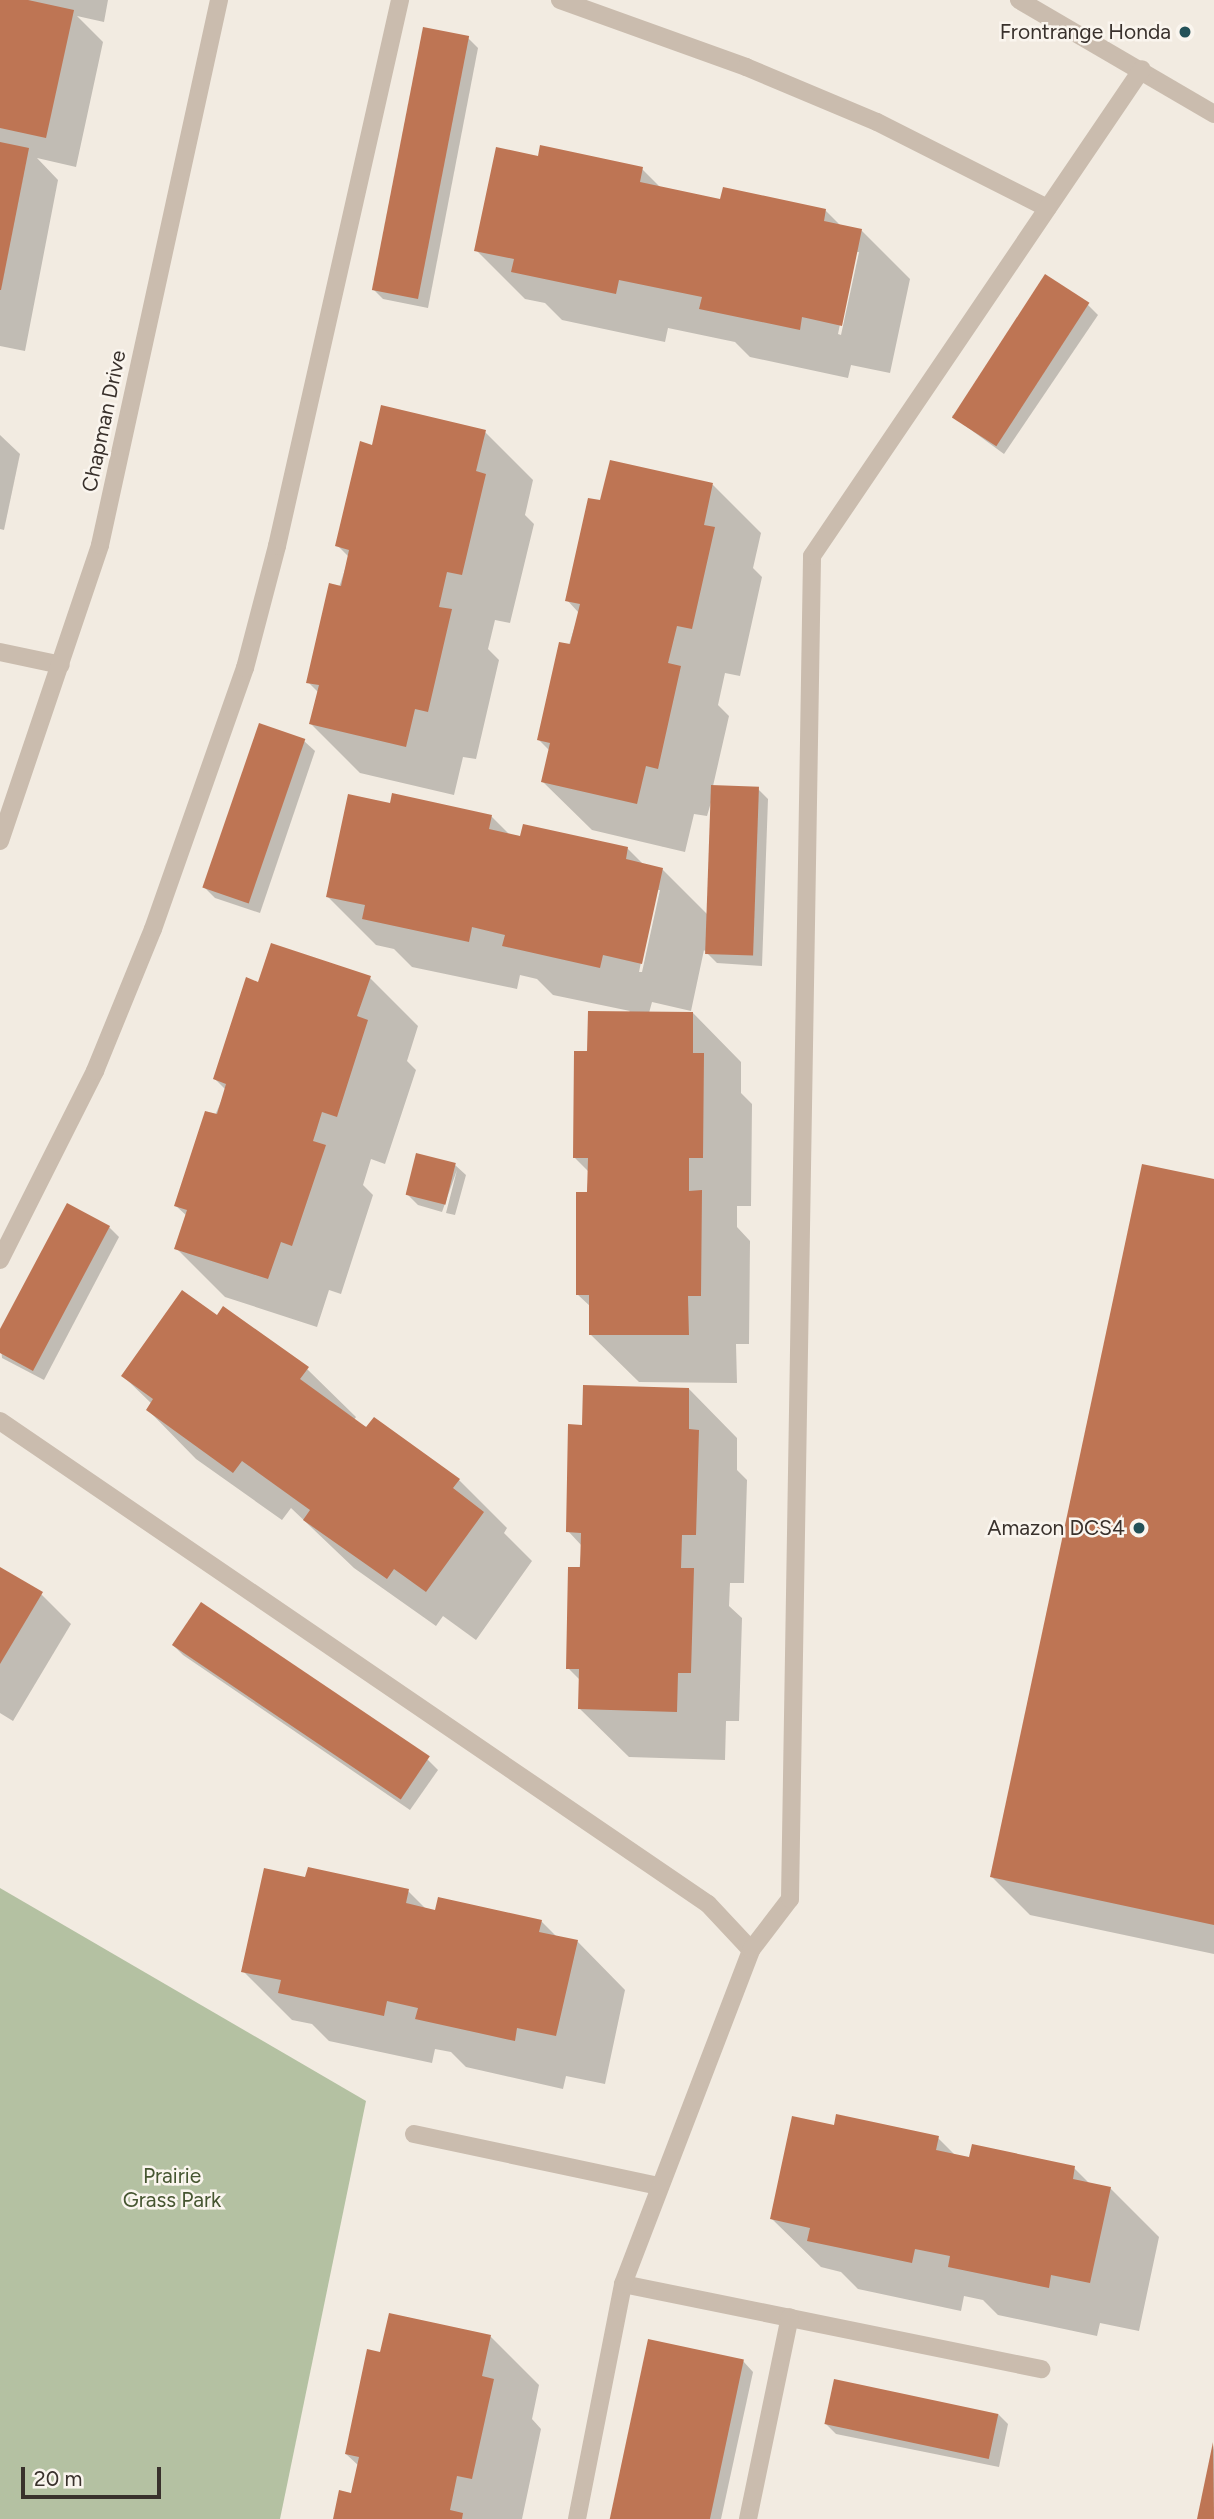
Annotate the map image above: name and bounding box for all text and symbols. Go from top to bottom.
place label: Frontrange Honda [1000,19,1171,45]
marker: Frontrange Honda [1177,24,1193,40]
street label: Chapman Drive [77,348,131,494]
place label: Amazon DCS4 [987,1515,1125,1541]
marker: Amazon DCS4 [1131,1520,1147,1536]
park label: Prairie Grass Park [123,2163,221,2213]
scale bar [24,2452,164,2496]
text: 20 m [34,2466,82,2491]

